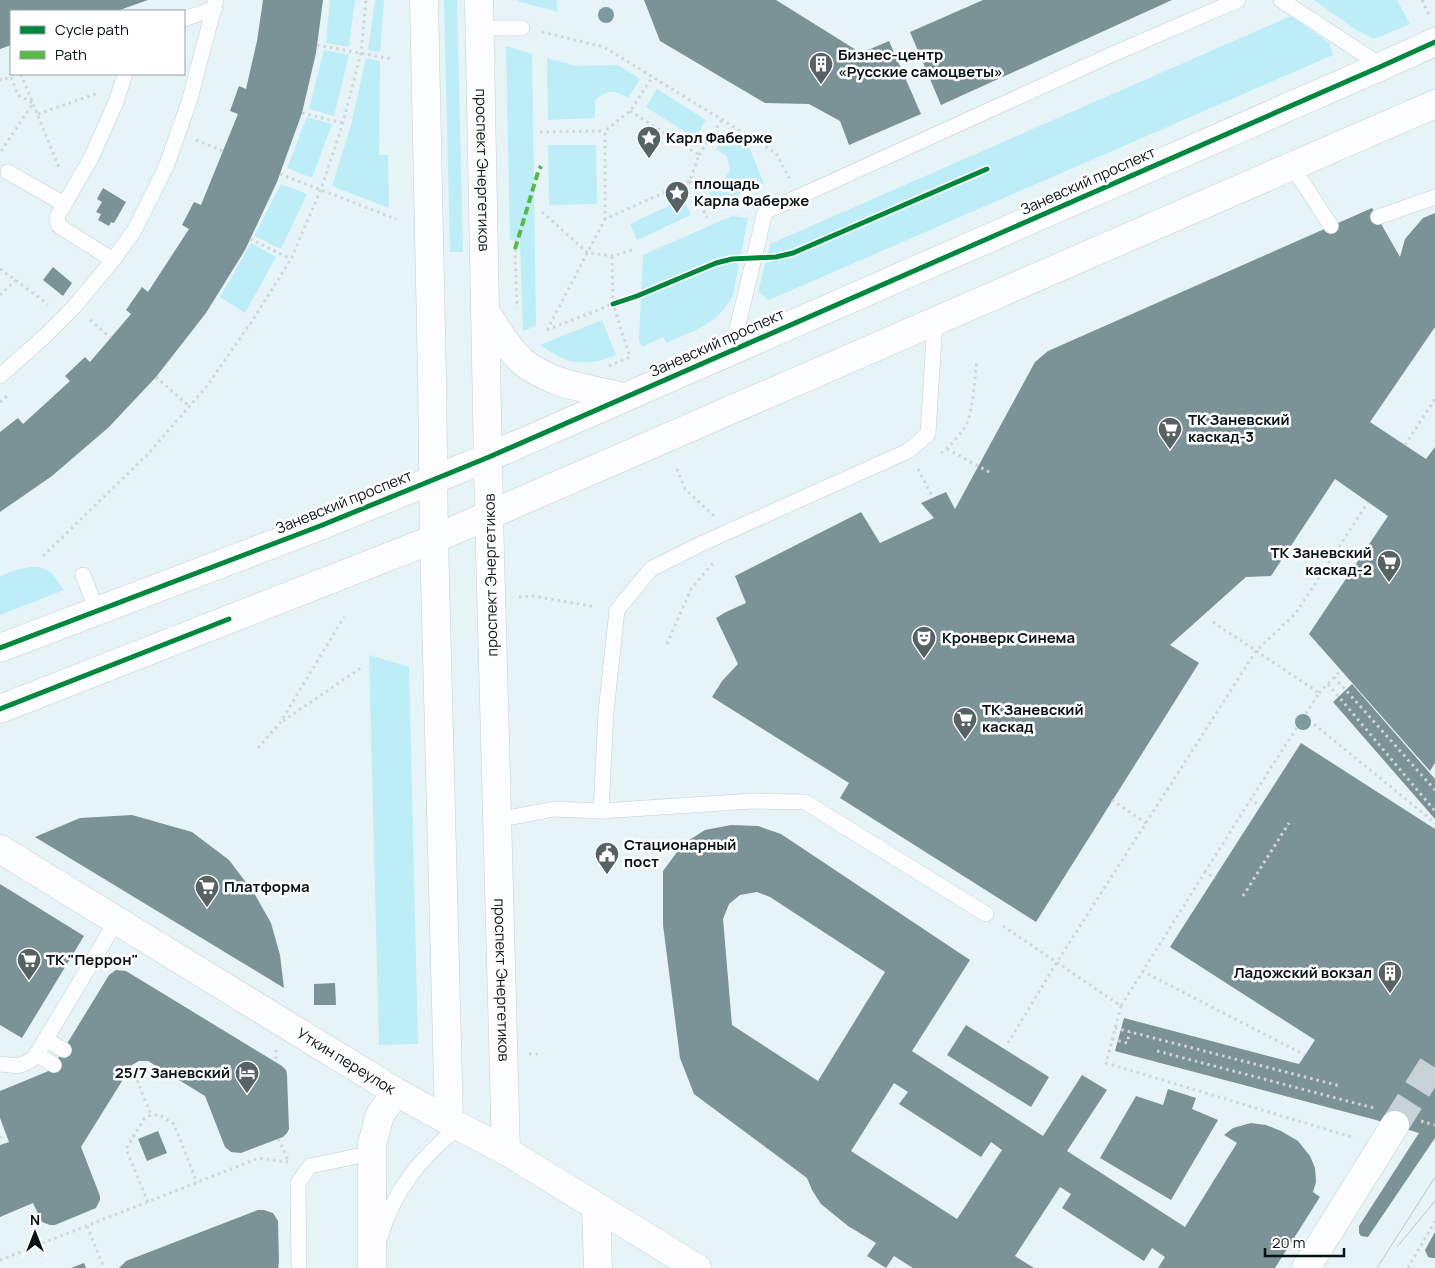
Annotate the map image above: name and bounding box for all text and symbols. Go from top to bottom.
legend [10,10,185,75]
text: Cycle path [55,19,129,40]
text: Path [55,44,87,65]
place label: Бизнес-центр «Русские самоцветы» [838,44,1003,82]
building icon: Бизнес-центр «Русские самоцветы» [808,51,834,85]
street label: проспект Энергетиков [471,88,495,252]
place icon: Карл Фаберже [636,125,662,159]
place label: Карл Фаберже [666,127,773,148]
street label: Заневский проспект [1017,141,1159,220]
place label: площадь Карла Фаберже [694,173,809,211]
place icon: площадь Карла Фаберже [664,180,690,214]
street label: Заневский проспект [646,303,788,382]
place label: ТК Заневский каскад-3 [1188,409,1290,447]
supermarket icon: ТК Заневский каскад-3 [1157,416,1183,450]
street label: Заневский проспект [272,464,416,539]
street label: проспект Энергетиков [479,493,502,657]
place label: ТК Заневский каскад-2 [1270,542,1372,580]
supermarket icon: ТК Заневский каскад-2 [1376,549,1402,583]
theatre icon: Кронверк Синема [911,625,937,659]
place label: Кронверк Синема [942,627,1075,648]
place label: ТК Заневский каскад [982,699,1084,737]
supermarket icon: ТК Заневский каскад [952,706,978,740]
place label: Стационарный пост [624,834,736,872]
public building icon: Стационарный пост [594,841,620,875]
supermarket icon: Платформа [194,874,220,908]
place label: Платформа [224,876,310,897]
street label: проспект Энергетиков [489,898,515,1062]
supermarket icon: ТК "Перрон" [16,947,42,981]
place label: ТК "Перрон" [46,949,138,970]
building icon: Ладожский вокзал [1377,960,1403,994]
place label: Ладожский вокзал [1234,962,1372,983]
street label: Уткин переулок [293,1023,400,1100]
hotel icon: 25/7 Заневский [234,1060,260,1094]
place label: 25/7 Заневский [115,1062,230,1083]
north arrow [10,1208,60,1258]
text: N [30,1210,40,1229]
scale bar [1265,1226,1344,1258]
text: 20 m [1272,1232,1305,1253]

